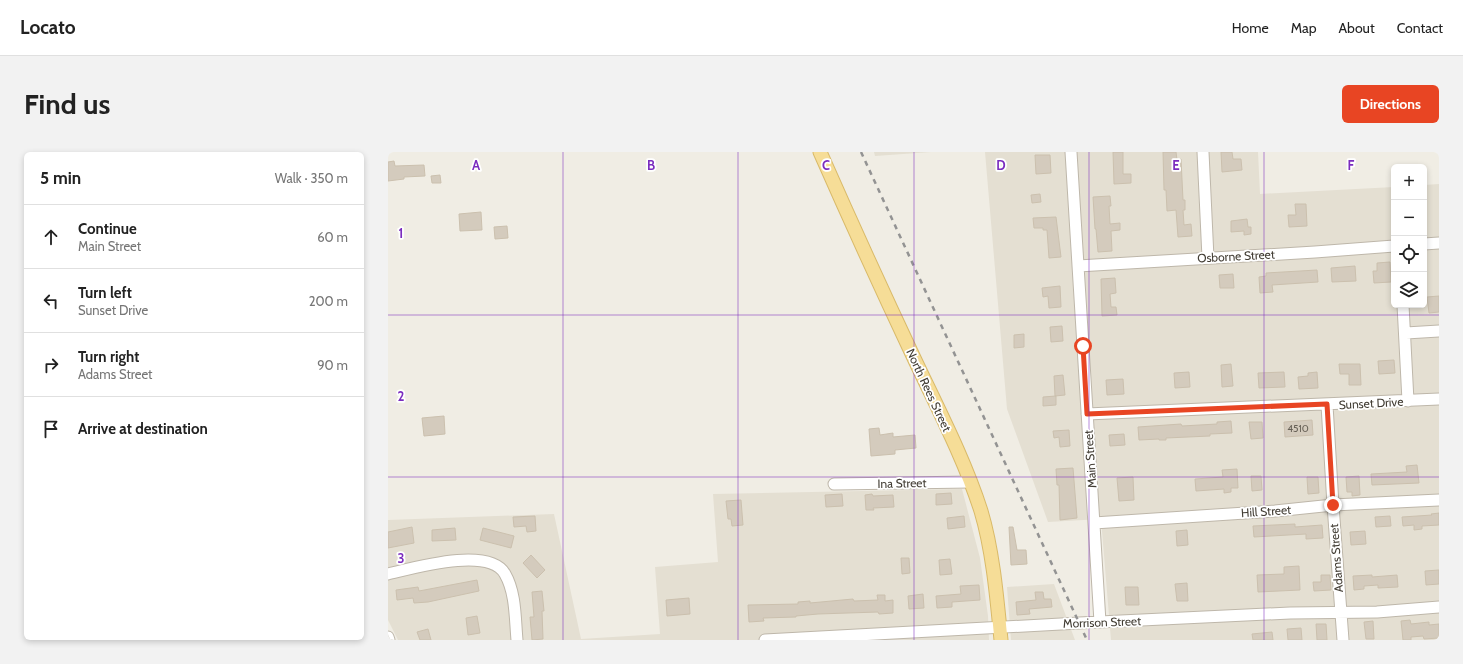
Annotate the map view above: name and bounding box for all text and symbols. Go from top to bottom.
text: Locato [20,16,76,39]
text: Home [1232,19,1269,37]
text: Map [1291,19,1316,37]
text: About [1338,19,1375,37]
text: Contact [1397,19,1443,37]
button: Directions [1342,85,1439,123]
text: Find us [24,87,110,121]
text: A [472,157,481,173]
text: B [647,157,655,173]
text: C [822,157,830,173]
text: D [996,157,1006,173]
text: E [1172,157,1180,173]
text: F [1348,157,1355,173]
map controls [1391,164,1427,308]
button: + [1391,164,1427,200]
text: 5 min [40,168,81,188]
text: Walk · 350 m [275,170,348,186]
button: − [1391,200,1427,236]
text: Continue [78,220,137,238]
text: 1 [399,225,403,241]
icon: ahead [40,226,62,248]
text: 60 m [317,229,348,245]
button: locate [1391,236,1427,272]
text: Main Street [78,238,141,254]
street label: Osborne Street [1197,246,1275,266]
button: layers [1391,272,1427,308]
text: Turn left [78,284,132,302]
icon: left [40,290,62,312]
text: 200 m [309,293,348,309]
text: Sunset Drive [78,302,148,318]
route start [1074,337,1092,355]
street label: North Rees Street [903,346,955,434]
text: Turn right [78,348,139,366]
icon: right [40,354,62,376]
text: 90 m [317,357,348,373]
text: Adams Street [78,366,152,382]
text: 2 [398,388,405,404]
street label: Sunset Drive [1338,394,1404,412]
icon: arrive [40,418,62,440]
text: Arrive at destination [78,420,208,438]
house number: 4510 [1287,422,1309,435]
street label: Main Street [1080,429,1100,489]
street label: Ina Street [877,475,927,491]
route end [1324,496,1342,514]
street label: Hill Street [1240,502,1292,520]
street label: Adams Street [1326,523,1346,593]
text: 3 [397,550,405,566]
street label: Morrison Street [1063,613,1141,631]

